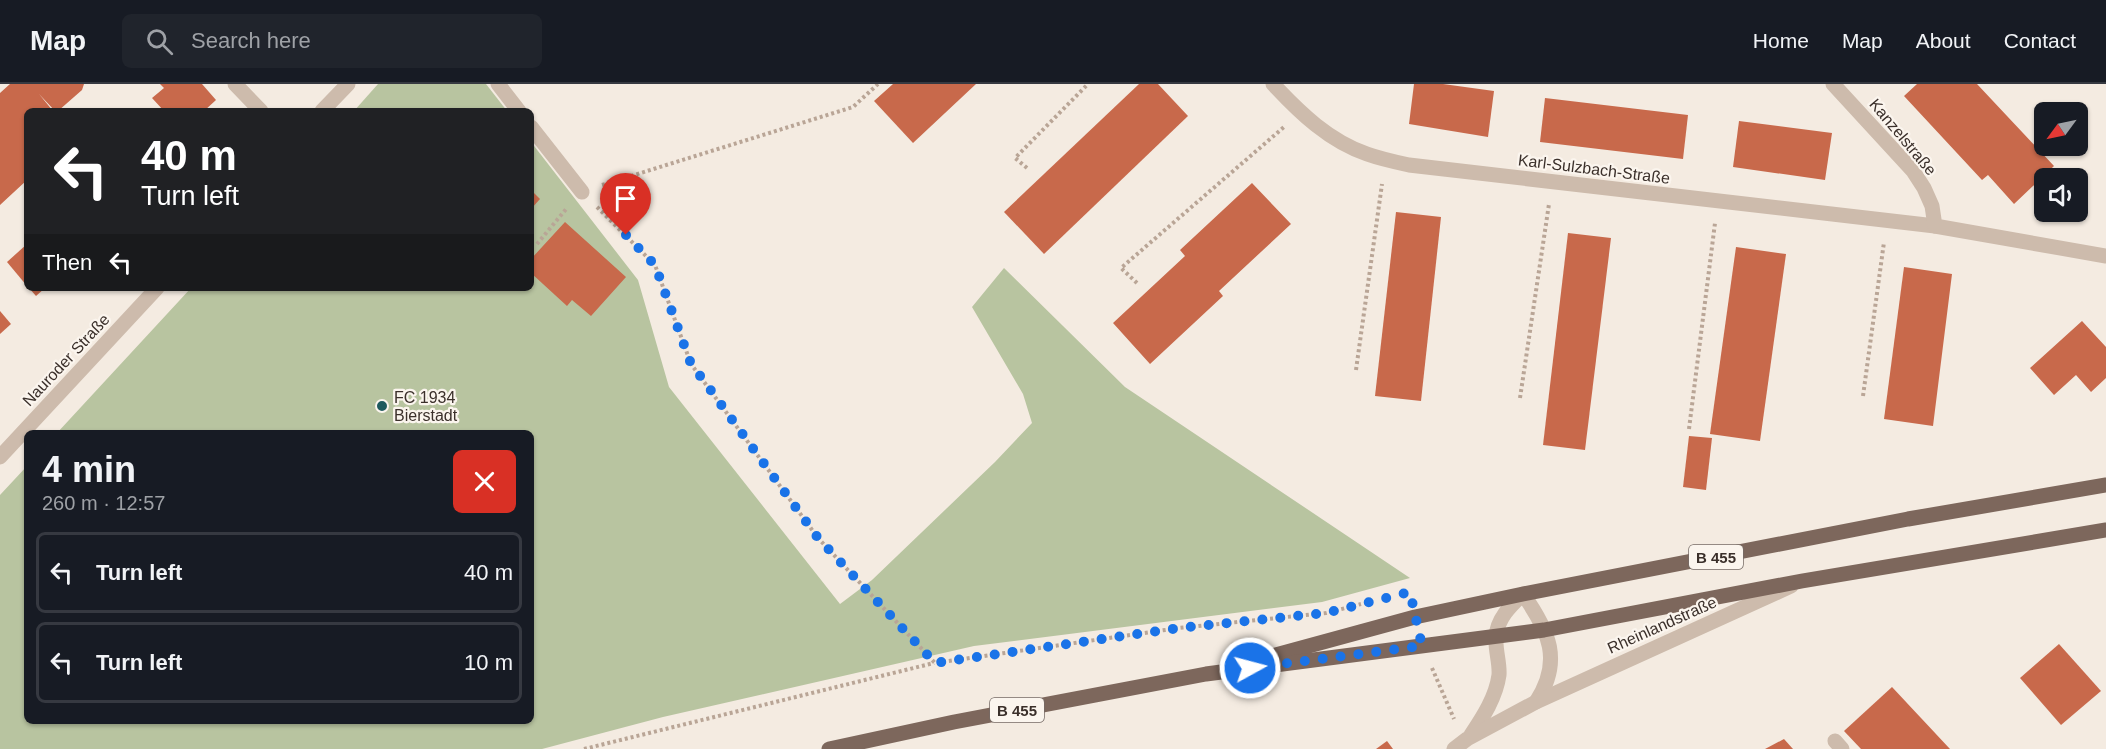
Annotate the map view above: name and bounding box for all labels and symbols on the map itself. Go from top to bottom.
street label: Kanzelstraße [1866,95,1940,179]
north arrow [2034,102,2088,156]
street label: Karl-Sulzbach-Straße [1517,151,1671,187]
pin [600,173,651,235]
street label: Nauroder Straße [19,311,113,409]
place label: FC 1934 Bierstadt [394,389,458,424]
marker: FC 1934 Bierstadt [375,399,389,413]
road number: B 455 [1689,545,1743,569]
street label: Rheinlandstraße [1605,593,1719,657]
position arrow [1218,636,1282,700]
road number: B 455 [990,698,1044,722]

